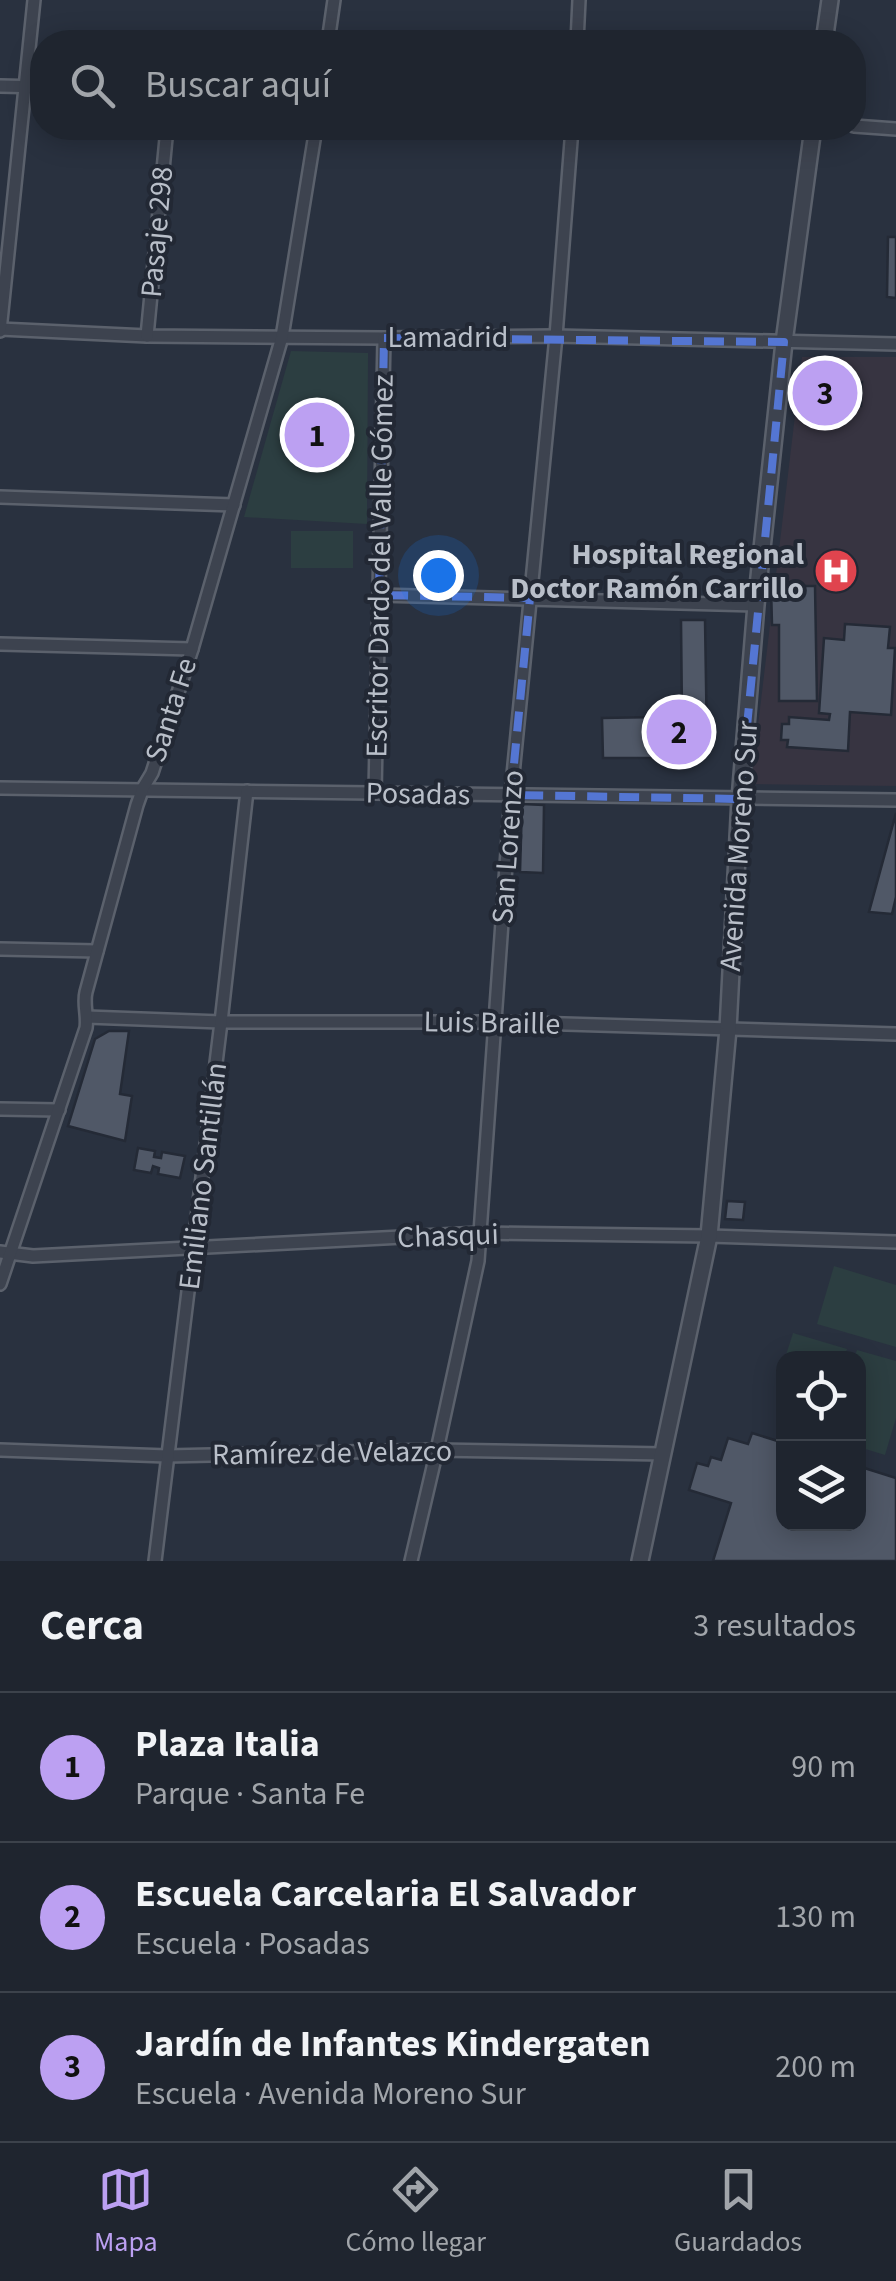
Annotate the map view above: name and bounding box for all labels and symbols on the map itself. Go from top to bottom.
street label: Pasaje 298 [130,165,184,299]
street label: Lamadrid [388,316,508,359]
pin: 3 [792,356,858,430]
street label: Escritor Dardo del Valle Gómez [355,374,405,758]
pin: 1 [284,398,350,472]
place label: Hospital Regional Doctor Ramón Carrillo [510,533,804,610]
hospital icon: Hospital Regional Doctor Ramón Carrillo [813,548,859,594]
your location [413,550,464,601]
street label: Santa Fe [134,652,208,768]
pin: 2 [646,694,712,770]
street label: Avenida Moreno Sur [709,719,769,973]
street label: San Lorenzo [481,769,535,925]
street label: Posadas [365,772,471,816]
street label: Luis Braille [423,1000,561,1046]
street label: Emiliano Santillán [168,1060,238,1292]
street label: Chasqui [397,1213,499,1259]
street label: Ramírez de Velazco [212,1429,452,1477]

